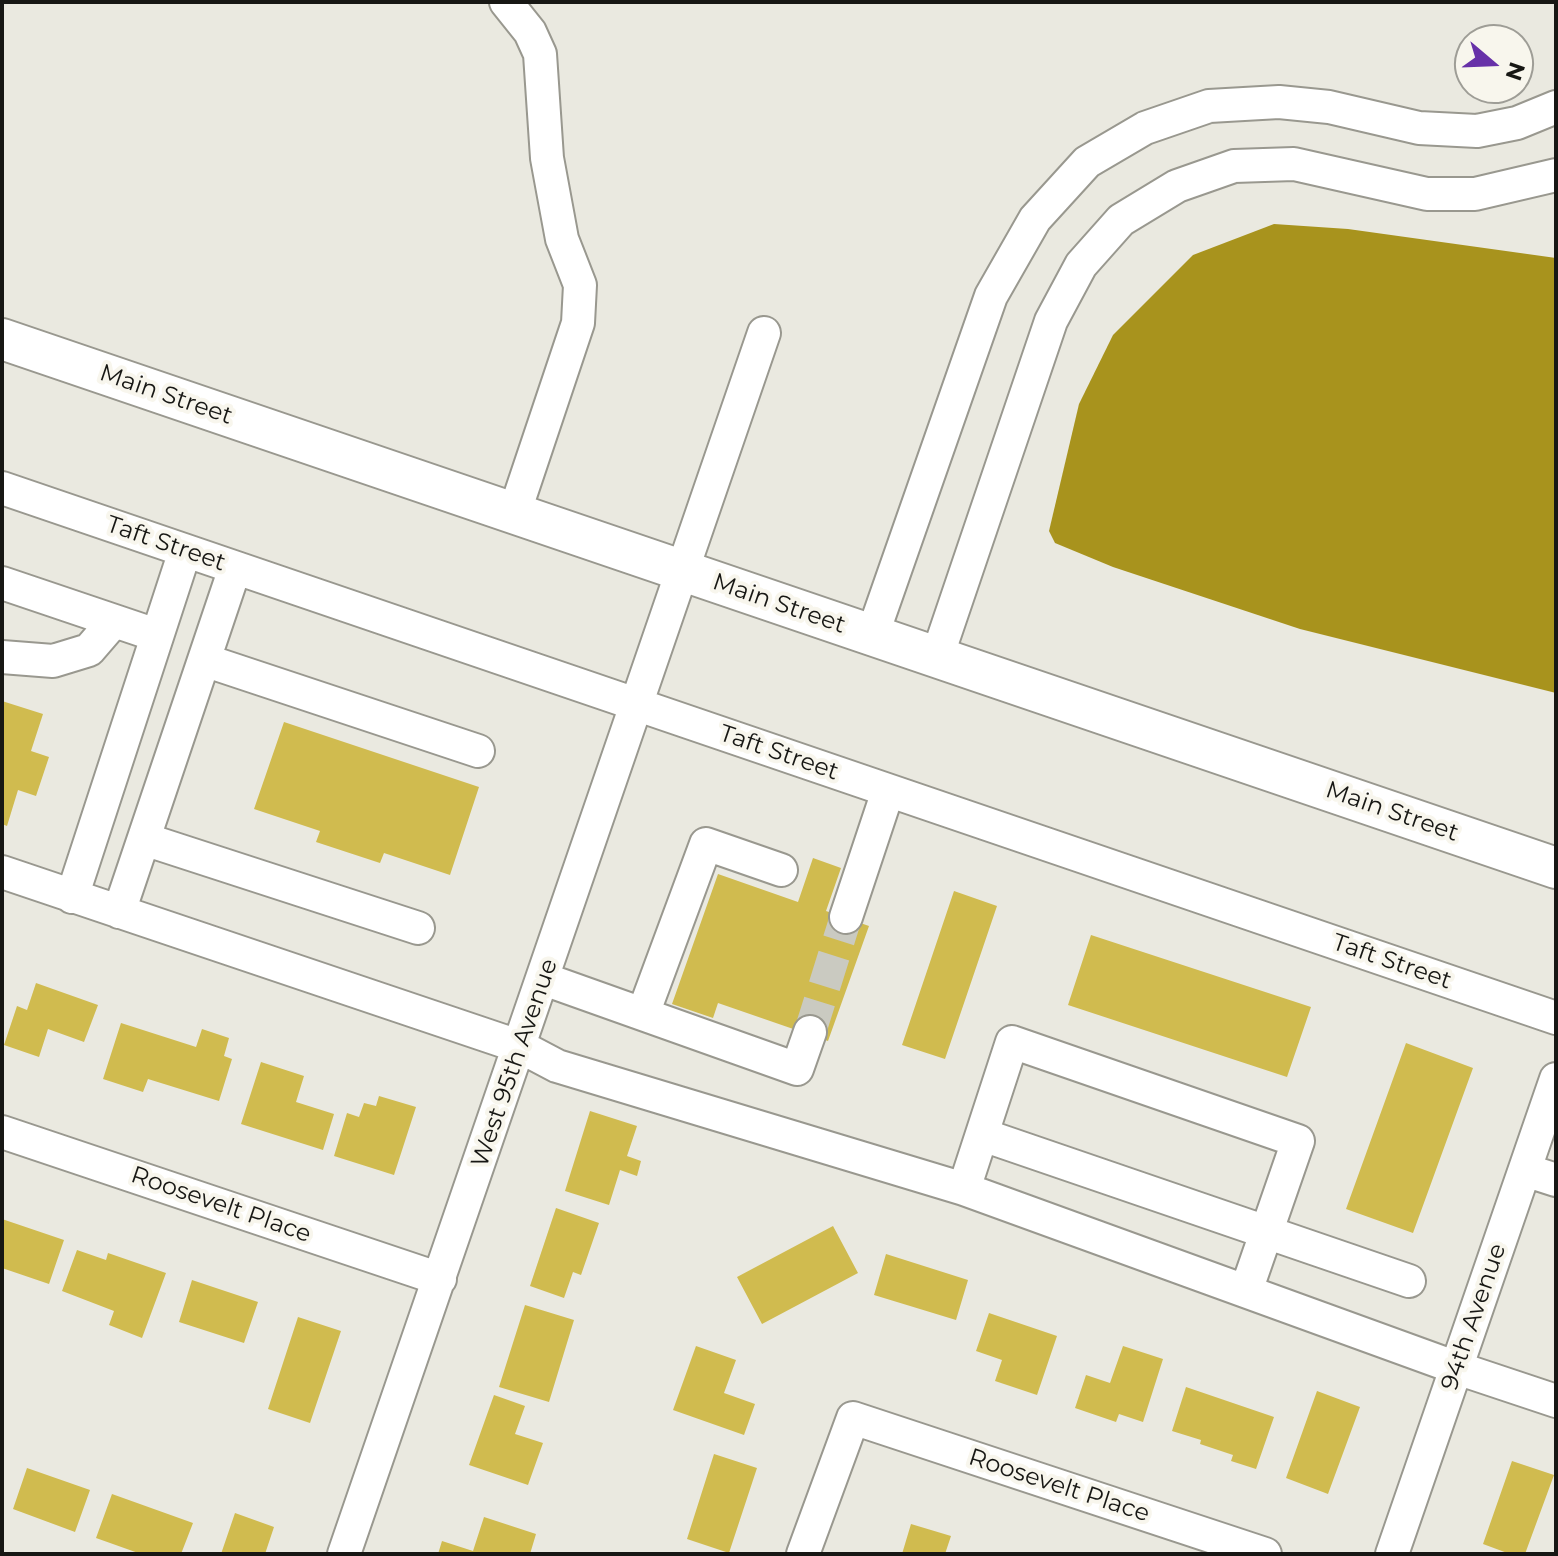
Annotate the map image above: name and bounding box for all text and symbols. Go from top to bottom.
north arrow [1454,24,1534,104]
text: N [1500,59,1531,84]
street label: Main Street [96,359,236,431]
street label: Taft Street [103,510,229,578]
street label: Main Street [709,568,849,640]
street label: Taft Street [716,719,842,787]
street label: Main Street [1322,776,1462,848]
street label: Taft Street [1329,928,1455,996]
street label: West 95th Avenue [466,955,564,1171]
street label: Roosevelt Place [127,1161,315,1249]
street label: 94th Avenue [1435,1240,1513,1394]
street label: Roosevelt Place [965,1443,1153,1529]

